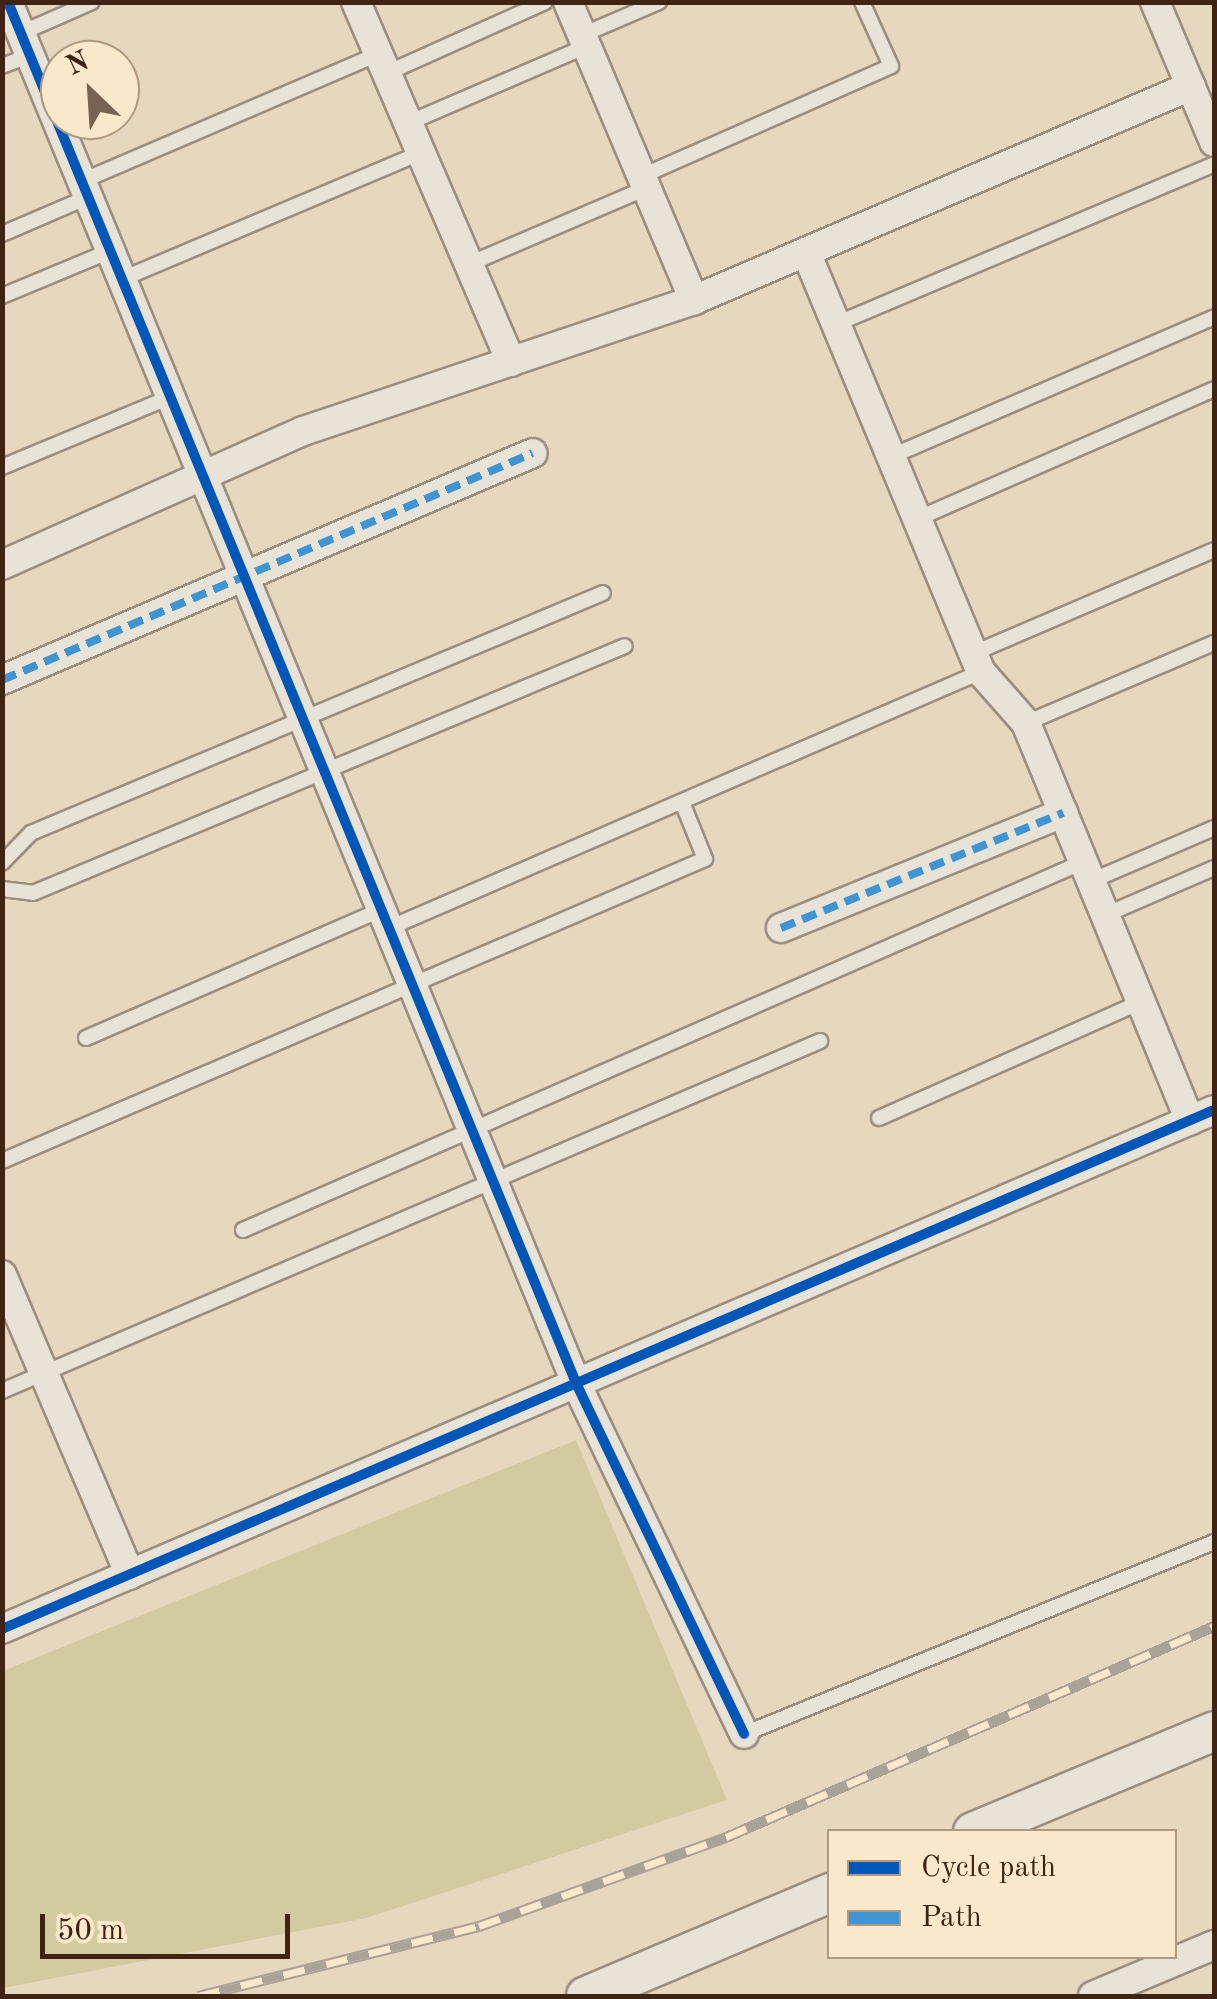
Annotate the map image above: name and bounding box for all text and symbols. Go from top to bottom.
north arrow [40,40,140,140]
text: N [63,47,94,82]
legend [827,1829,1177,1959]
text: Cycle path [921,1853,1056,1883]
scale bar [45,1894,295,1956]
text: Path [921,1903,982,1933]
text: 50 m [57,1916,124,1946]

